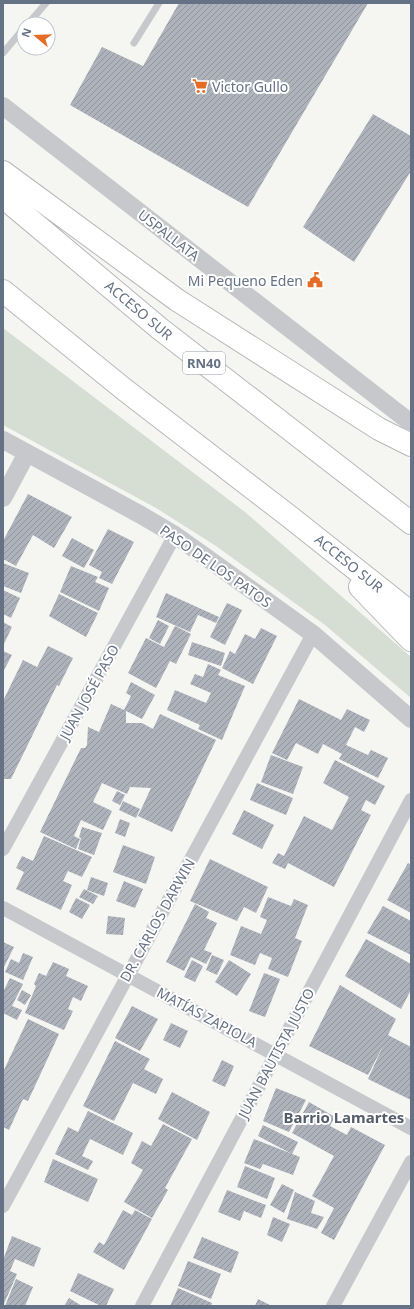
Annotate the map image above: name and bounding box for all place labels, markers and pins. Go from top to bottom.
supermarket icon: Victor Gullo [191,77,209,95]
place label: Victor Gullo [212,77,288,96]
place label: Mi Pequeno Eden [188,271,303,290]
public building icon: Mi Pequeno Eden [306,271,324,289]

